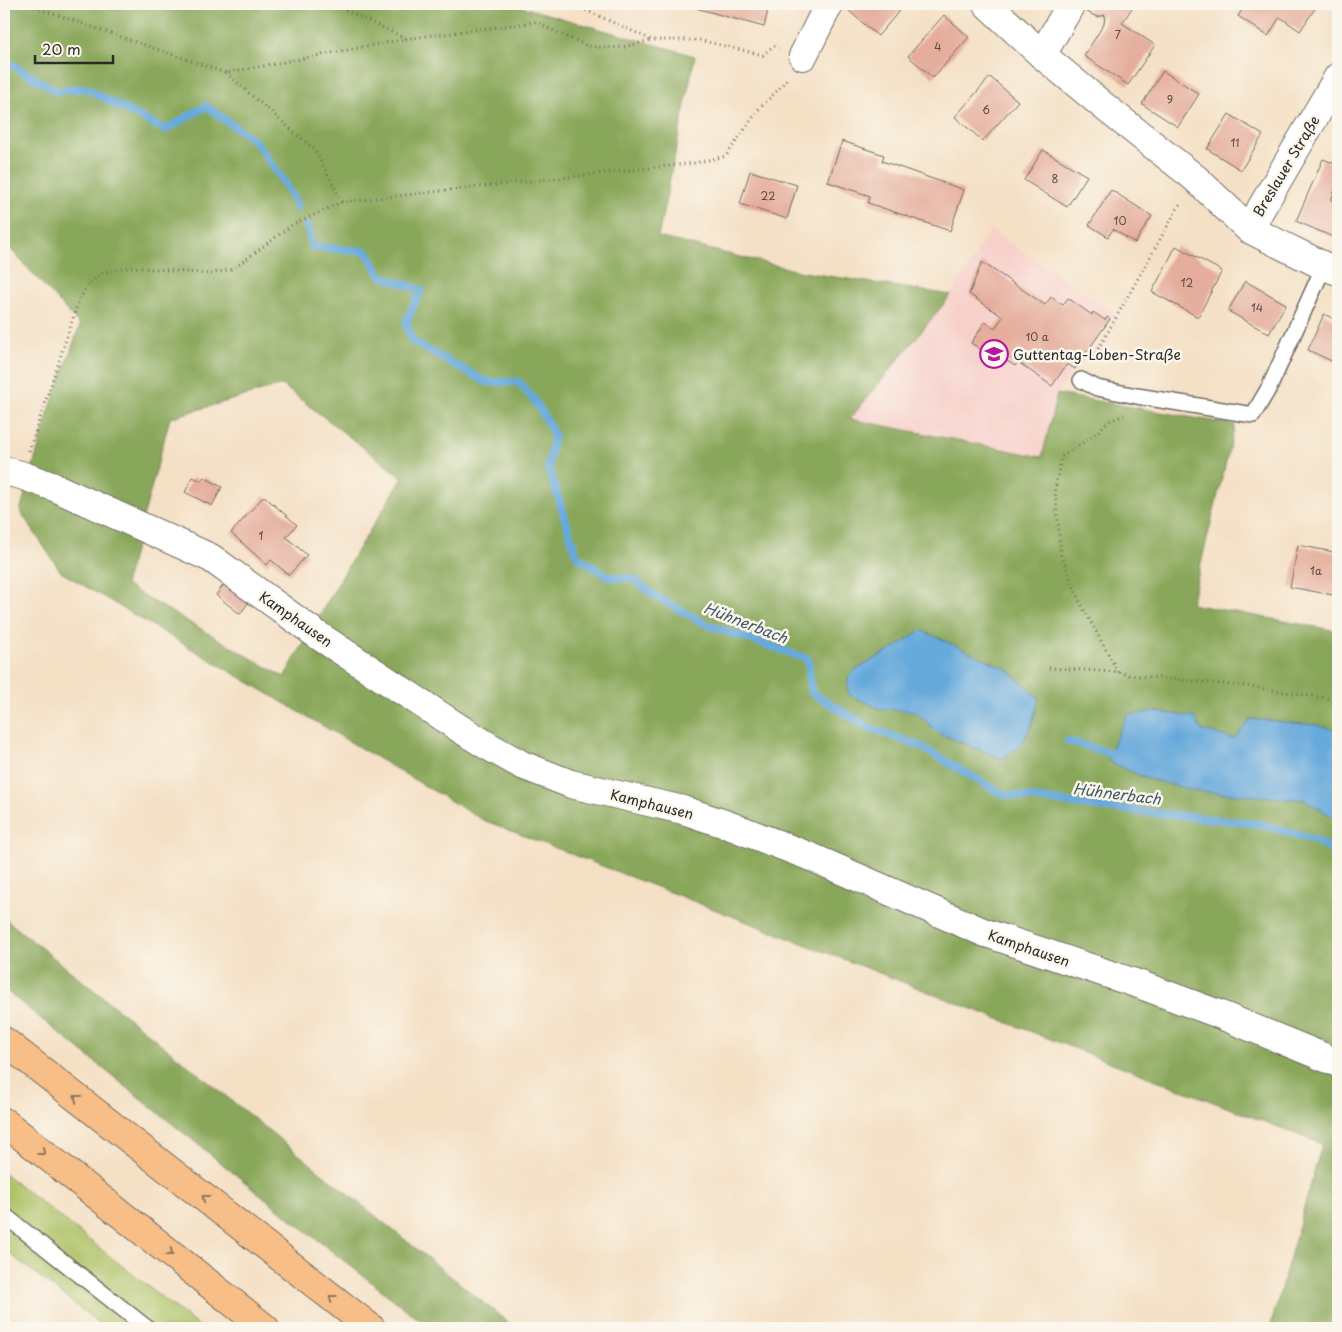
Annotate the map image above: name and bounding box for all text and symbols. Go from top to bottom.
house number: 7 [1115,26,1121,43]
scale bar [35,32,112,64]
text: 20 m [42,37,81,60]
house number: 4 [934,38,942,55]
house number: 9 [1167,91,1173,108]
house number: 6 [982,101,990,118]
street label: Breslauer Straße [1247,111,1325,221]
house number: 11 [1230,134,1240,151]
house number: 8 [1052,170,1059,187]
house number: 22 [761,187,775,204]
house number: 10 [1114,212,1126,229]
house number: 12 [1181,274,1194,291]
house number: 14 [1251,299,1263,316]
house number: 10 a [1025,328,1049,345]
school or university icon: Guttentag-Loben-Straße [979,339,1009,369]
place label: Guttentag-Loben-Straße [1013,344,1181,365]
house number: 1 [259,527,264,544]
house number: 1a [1310,562,1322,579]
street label: Kamphausen [255,586,337,652]
water label: Hühnerbach [701,595,791,649]
water label: Hühnerbach [1072,776,1162,810]
street label: Kamphausen [608,784,696,824]
street label: Kamphausen [985,924,1073,972]
one-way arrow [74,1095,83,1103]
one-way arrow [36,1147,45,1155]
one-way arrow [201,1195,210,1204]
one-way arrow [164,1247,173,1256]
one-way arrow [329,1296,338,1304]

